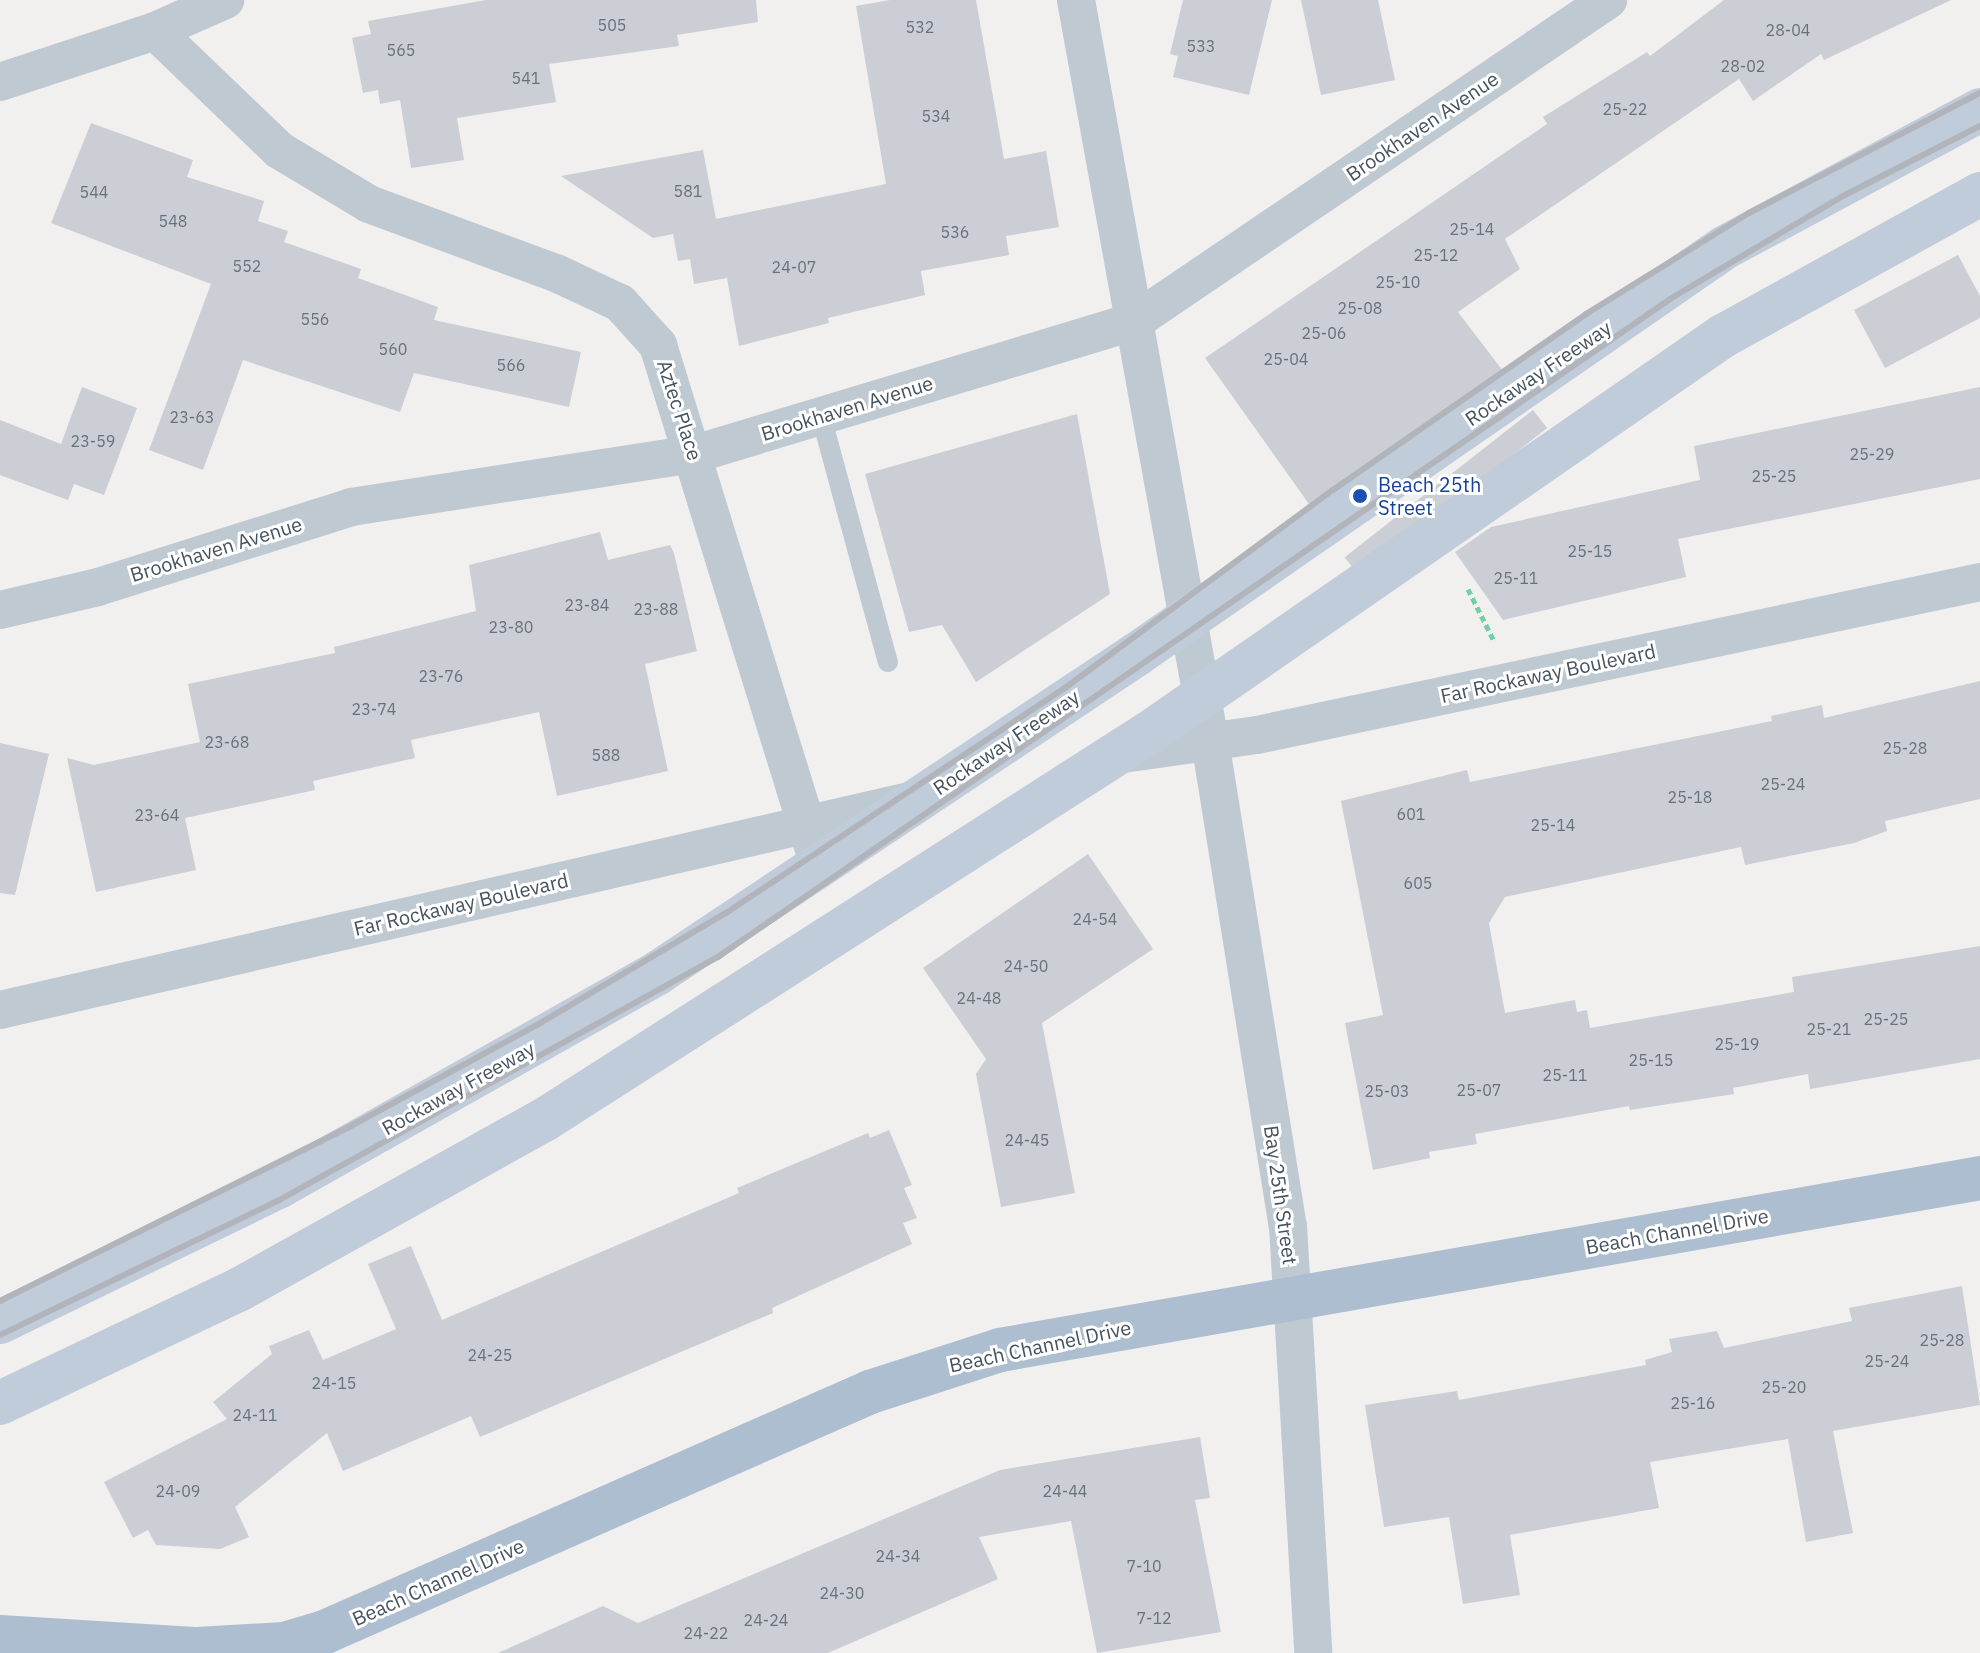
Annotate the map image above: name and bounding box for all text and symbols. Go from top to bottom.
house number: 505 [598,15,626,35]
house number: 532 [906,17,934,37]
house number: 28-04 [1766,20,1810,40]
house number: 533 [1187,36,1215,56]
house number: 565 [387,40,415,60]
house number: 28-02 [1721,56,1765,76]
street label: Brookhaven Avenue [1341,66,1503,186]
house number: 541 [512,68,540,88]
house number: 25-22 [1603,99,1647,119]
house number: 534 [922,106,950,126]
house number: 581 [674,181,702,201]
house number: 544 [80,182,108,202]
house number: 548 [159,211,187,231]
house number: 25-14 [1450,219,1494,239]
house number: 536 [941,222,969,242]
house number: 25-12 [1414,245,1458,265]
house number: 552 [233,256,261,276]
house number: 24-07 [772,257,816,277]
house number: 25-10 [1376,272,1420,292]
house number: 25-08 [1338,298,1382,318]
house number: 556 [301,309,329,329]
street label: Rockaway Freeway [1460,315,1616,431]
house number: 25-06 [1302,323,1346,343]
house number: 560 [379,339,407,359]
house number: 25-04 [1264,349,1308,369]
house number: 566 [497,355,525,375]
street label: Aztec Place [652,357,708,463]
street label: Brookhaven Avenue [758,370,936,446]
house number: 23-63 [170,407,214,427]
house number: 23-59 [71,431,115,451]
house number: 25-29 [1850,444,1894,464]
house number: 25-25 [1752,466,1796,486]
place label: Beach 25th Street [1378,472,1481,519]
marker: Beach 25th Street [1349,485,1371,507]
street label: Brookhaven Avenue [127,511,305,587]
house number: 25-15 [1568,541,1612,561]
house number: 25-11 [1494,568,1538,588]
house number: 23-84 [565,595,609,615]
house number: 23-88 [634,599,678,619]
house number: 23-80 [489,617,533,637]
street label: Far Rockaway Boulevard [1438,638,1658,708]
house number: 23-76 [419,666,463,686]
street label: Rockaway Freeway [928,684,1084,800]
house number: 23-74 [352,699,396,719]
house number: 23-68 [205,732,249,752]
house number: 25-28 [1883,738,1927,758]
house number: 588 [592,745,620,765]
house number: 25-24 [1761,774,1805,794]
house number: 25-18 [1668,787,1712,807]
house number: 601 [1397,804,1425,824]
house number: 23-64 [135,805,179,825]
house number: 25-14 [1531,815,1575,835]
street label: Far Rockaway Boulevard [351,868,571,940]
house number: 605 [1404,873,1432,893]
house number: 24-54 [1073,909,1117,929]
house number: 24-50 [1004,956,1048,976]
house number: 24-48 [957,988,1001,1008]
house number: 25-25 [1864,1009,1908,1029]
house number: 25-21 [1807,1019,1851,1039]
house number: 25-19 [1715,1034,1759,1054]
street label: Rockaway Freeway [377,1036,539,1140]
house number: 25-15 [1629,1050,1673,1070]
house number: 25-11 [1543,1065,1587,1085]
house number: 25-07 [1457,1080,1501,1100]
house number: 25-03 [1365,1081,1409,1101]
street label: Bay 25th Street [1259,1124,1303,1266]
house number: 24-45 [1005,1130,1049,1150]
street label: Beach Channel Drive [1584,1203,1770,1259]
street label: Beach Channel Drive [947,1315,1133,1377]
house number: 25-28 [1920,1330,1964,1350]
house number: 24-25 [468,1345,512,1365]
house number: 25-24 [1865,1351,1909,1371]
house number: 24-15 [312,1373,356,1393]
house number: 25-20 [1762,1377,1806,1397]
house number: 25-16 [1671,1393,1715,1413]
house number: 24-11 [233,1405,277,1425]
house number: 24-09 [156,1481,200,1501]
house number: 24-44 [1043,1481,1087,1501]
street label: Beach Channel Drive [348,1533,528,1631]
house number: 24-34 [876,1546,920,1566]
house number: 7-10 [1126,1556,1162,1576]
house number: 24-30 [820,1583,864,1603]
house number: 7-12 [1136,1608,1172,1628]
house number: 24-24 [744,1610,788,1630]
house number: 24-22 [684,1623,728,1643]

